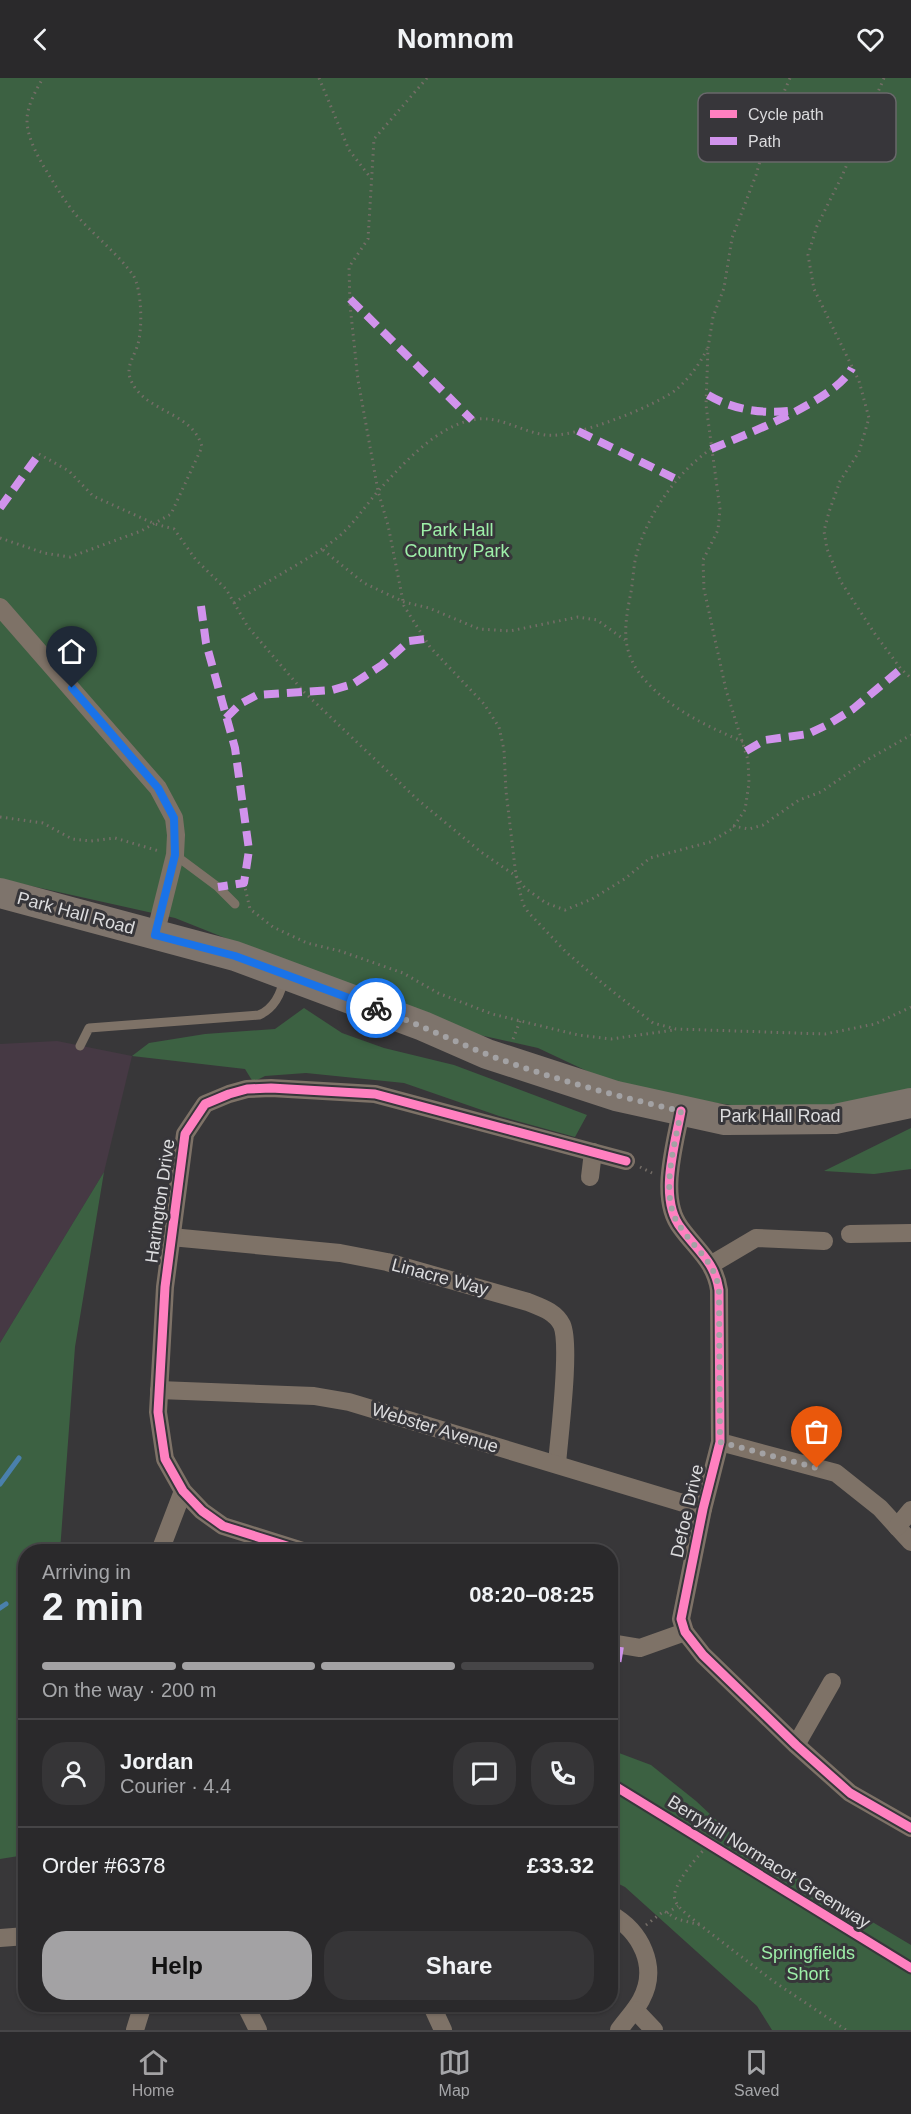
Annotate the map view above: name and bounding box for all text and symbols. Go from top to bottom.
icon: back [24,23,57,56]
icon: heart [854,23,887,56]
text: Nomnom [397,24,514,54]
legend [698,93,896,162]
text: Cycle path [748,106,824,123]
text: Path [748,133,781,150]
park label: Park Hall Country Park [404,520,511,561]
pin [46,626,97,688]
icon: home [55,635,88,668]
street label: Park Hall Road [15,888,137,938]
courier [346,978,406,1038]
icon: bike [360,992,393,1025]
street label: Park Hall Road [719,1106,841,1126]
street label: Harington Drive [141,1138,179,1264]
street label: Linacre Way [389,1254,491,1300]
street label: Webster Avenue [369,1399,501,1457]
pin [791,1406,842,1468]
icon: bag [800,1415,833,1448]
street label: Defoe Drive [667,1462,707,1560]
text: Arriving in [42,1561,131,1583]
text: 08:20–08:25 [469,1582,594,1607]
text: 2 min [42,1585,144,1628]
text: On the way · 200 m [42,1679,217,1701]
button: person [42,1742,105,1805]
button: chat [453,1742,516,1805]
button: phone [531,1742,594,1805]
text: Jordan [120,1749,193,1774]
text: Courier · 4.4 [120,1775,231,1797]
street label: Berryhill Normacot Greenway [664,1791,874,1933]
text: Order #6378 [42,1853,166,1878]
text: £33.32 [527,1853,594,1878]
button: Help [42,1931,312,2000]
button: Share [324,1931,594,2000]
park label: Springfields Short [761,1943,855,1984]
tab: Home [132,2046,174,2100]
tab: Map [438,2046,471,2100]
tab: Saved [734,2046,779,2100]

